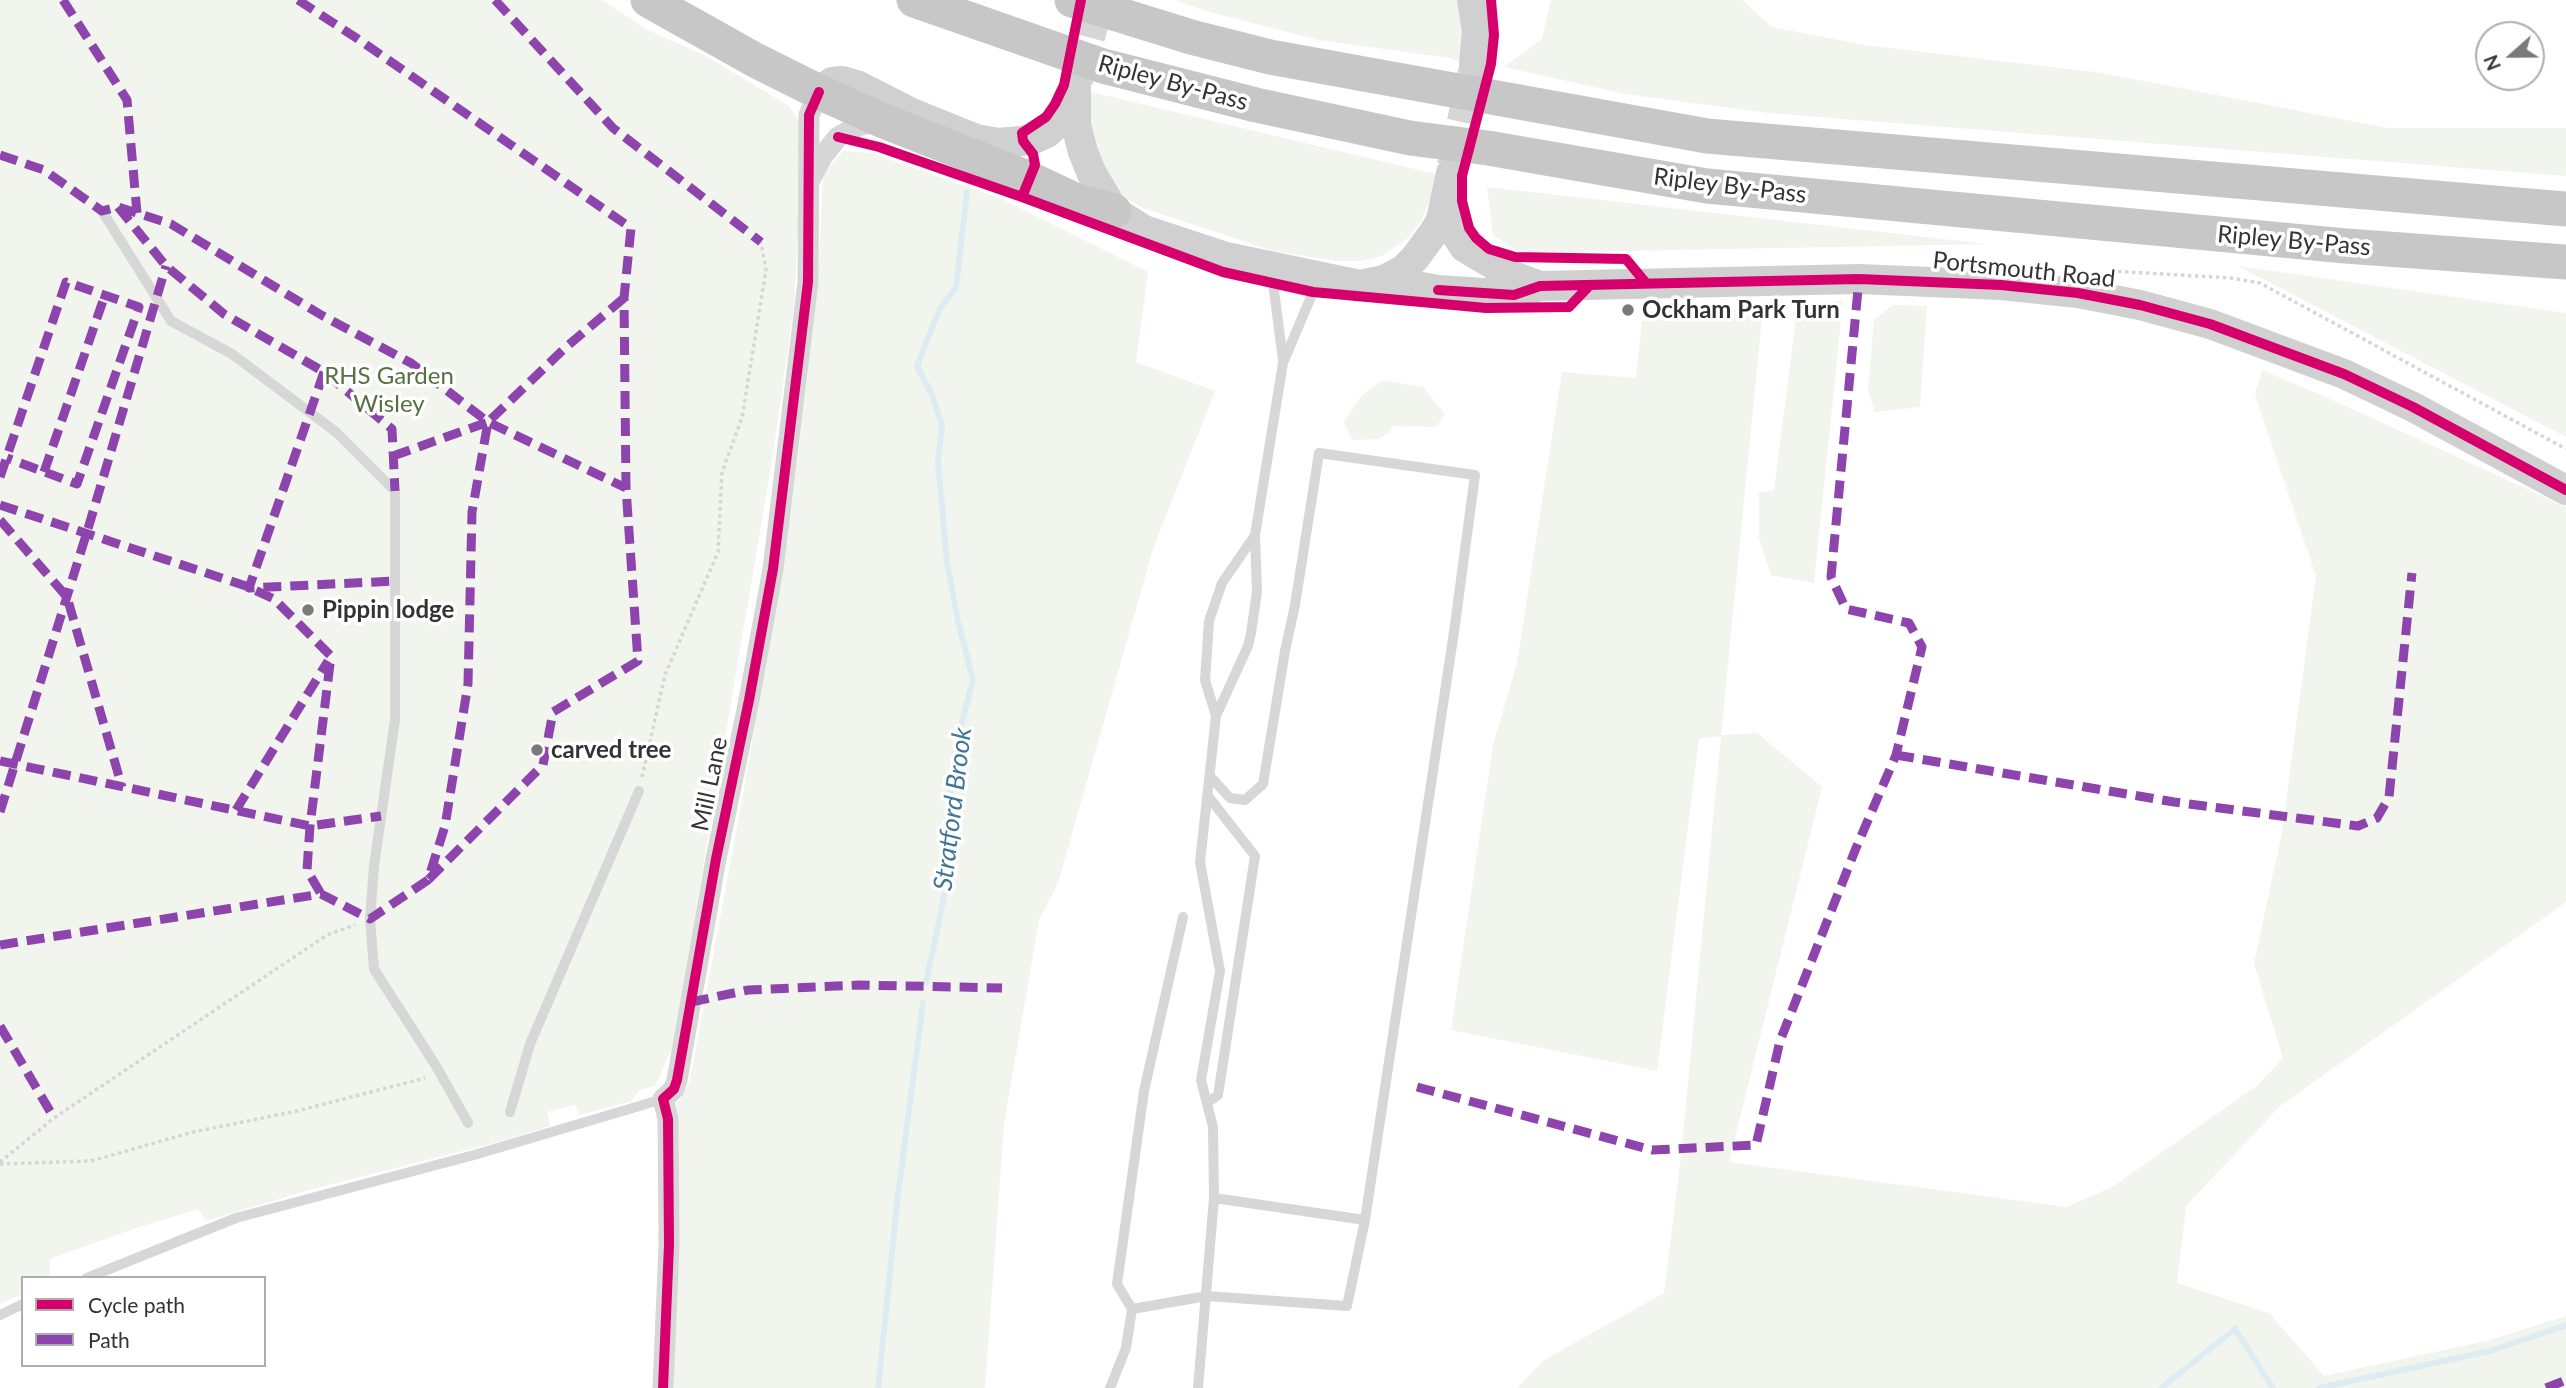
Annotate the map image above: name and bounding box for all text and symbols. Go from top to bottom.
north arrow [2475,21,2545,91]
street label: Ripley By-Pass [1095,49,1251,117]
text: N [2478,52,2505,74]
street label: Ripley By-Pass [1652,162,1808,210]
street label: Ripley By-Pass [2216,220,2372,262]
street label: Portsmouth Road [1931,246,2117,294]
place label: Ockham Park Turn [1642,296,1840,324]
marker: Ockham Park Turn [1620,302,1636,318]
park label: RHS Garden Wisley [324,362,454,418]
place label: Pippin lodge [322,596,454,624]
marker: Pippin lodge [300,602,316,618]
water label: Stratford Brook [928,726,978,892]
street label: Mill Lane [686,734,734,834]
place label: carved tree [551,736,671,764]
marker: carved tree [529,742,545,758]
legend [21,1276,266,1367]
text: Cycle path [88,1292,185,1317]
text: Path [88,1327,130,1352]

